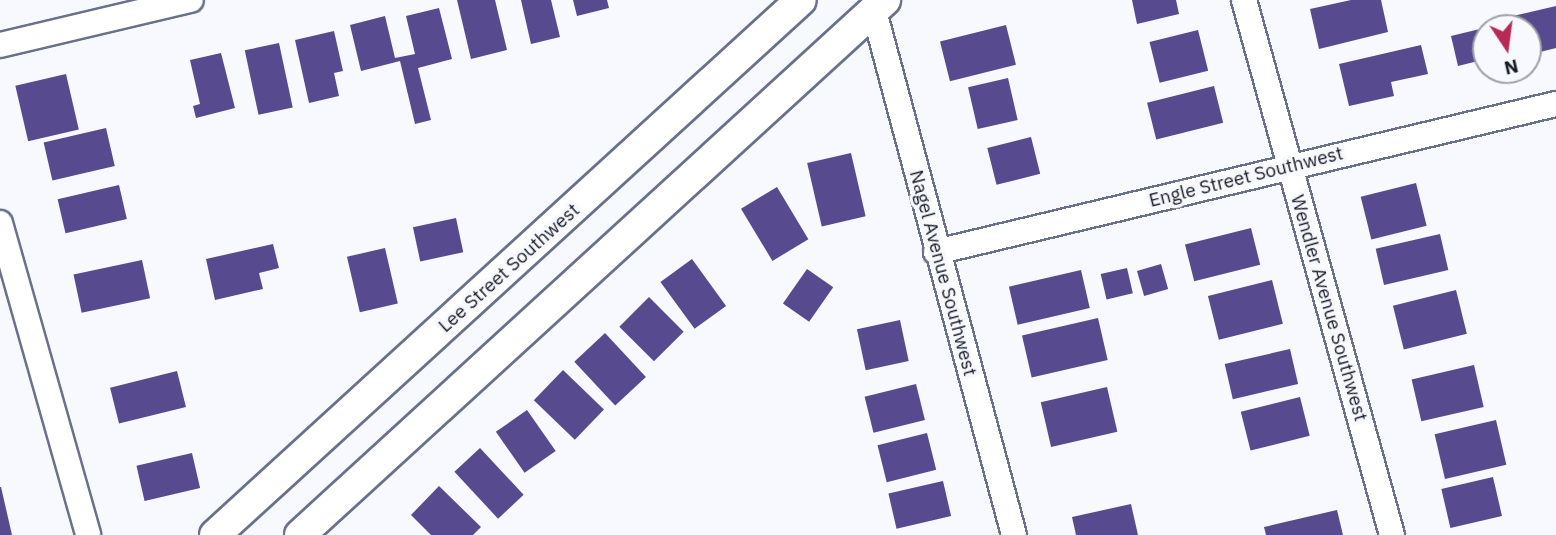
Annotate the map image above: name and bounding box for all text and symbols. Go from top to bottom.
north arrow [1472,14,1542,84]
text: N [1502,54,1521,81]
street label: Engle Street Southwest [1147,142,1345,212]
street label: Nagel Avenue Southwest [905,168,981,378]
street label: Wendler Avenue Southwest [1286,192,1372,424]
street label: Lee Street Southwest [434,199,584,337]

